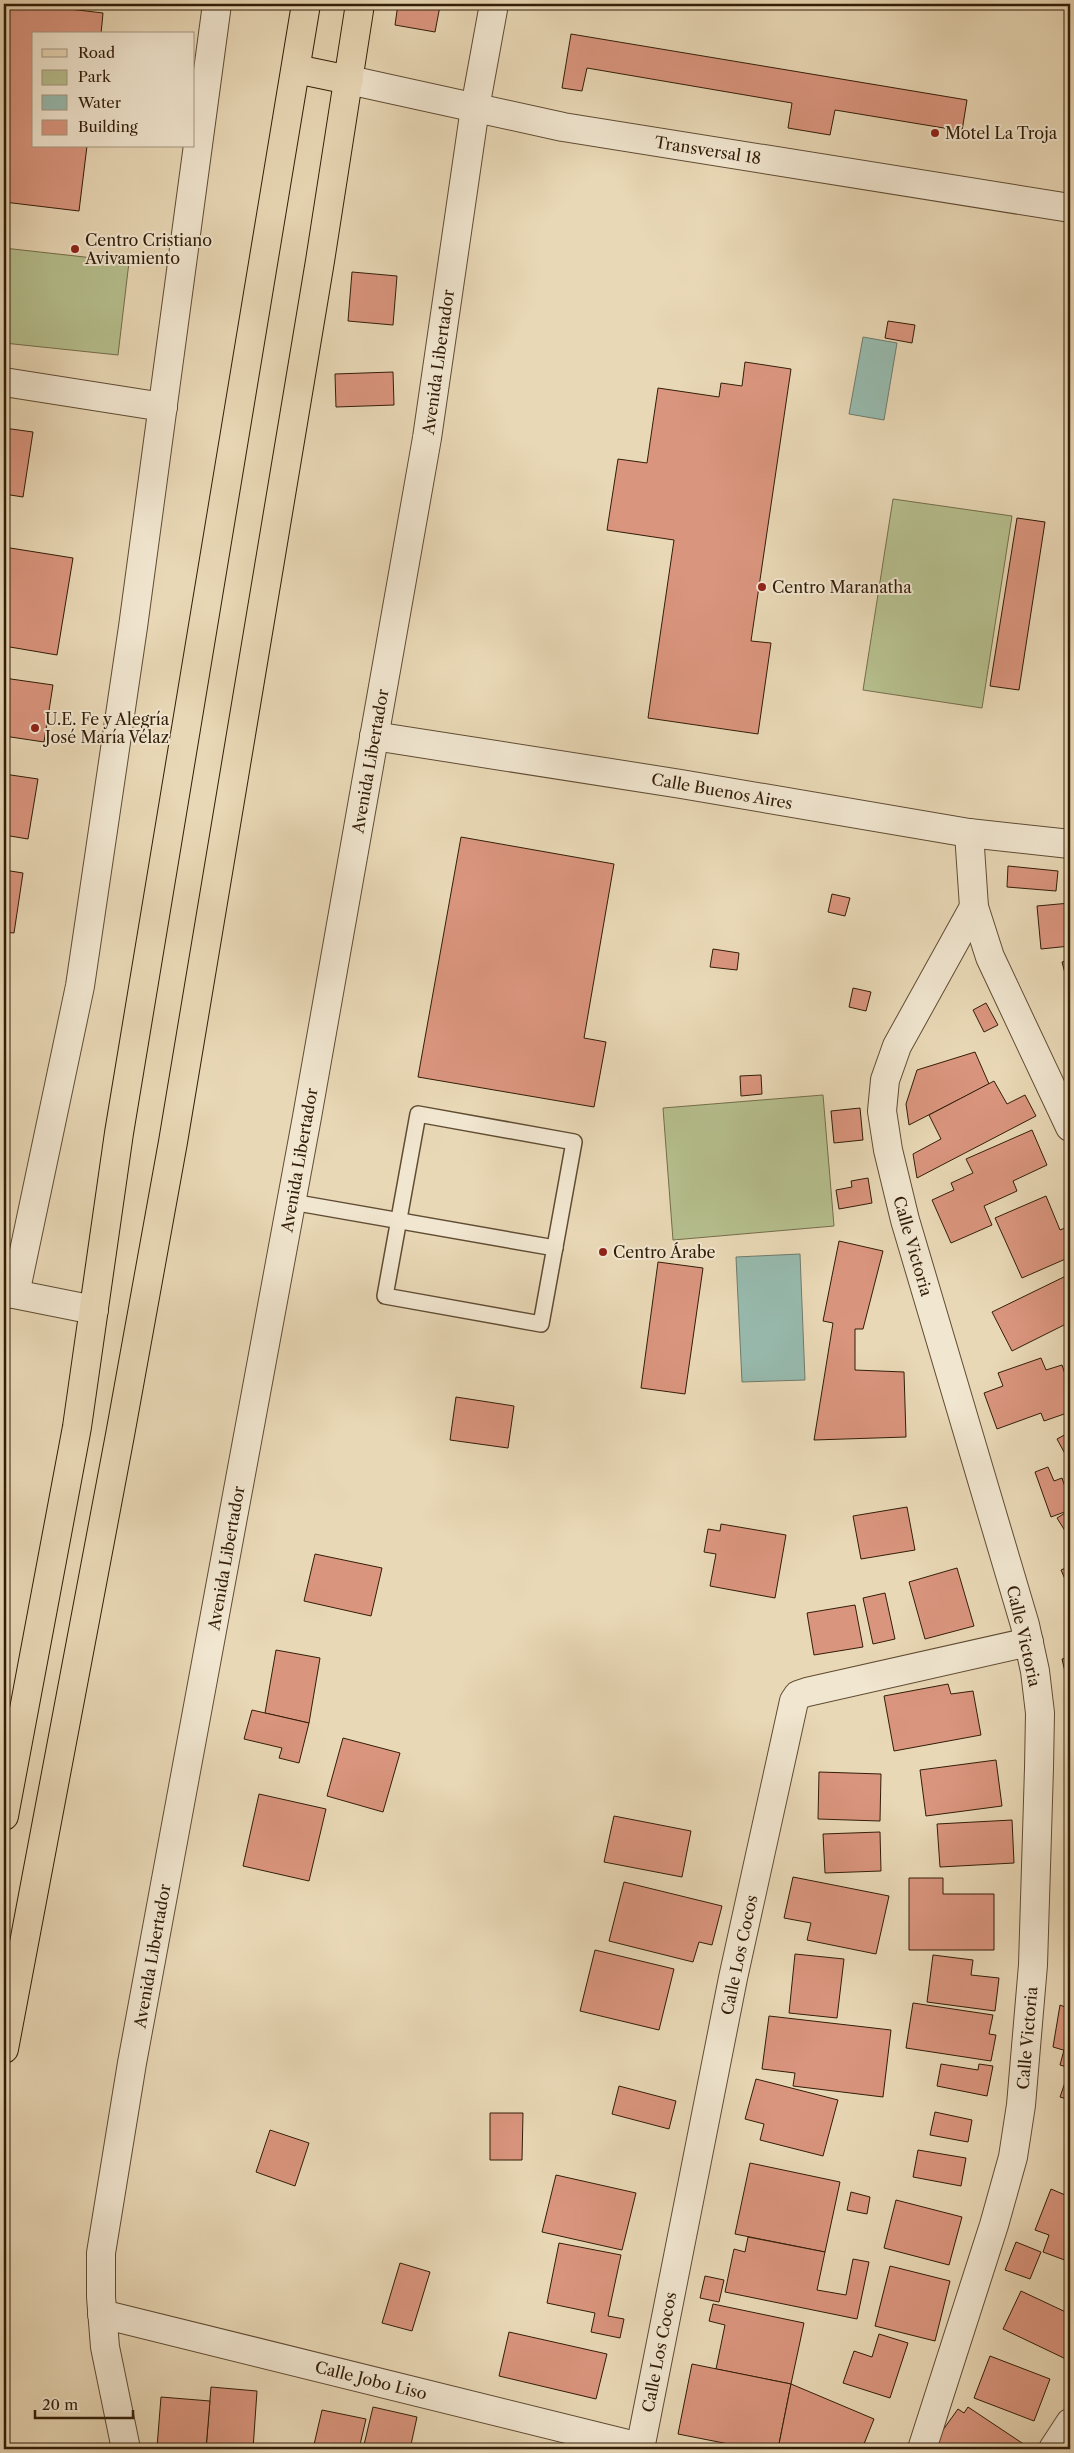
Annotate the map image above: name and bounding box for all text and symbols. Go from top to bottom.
legend [32,32,195,148]
text: Road [78,43,115,62]
text: Park [78,67,112,86]
text: Water [77,93,122,112]
text: Building [78,117,138,136]
place label: Motel La Troja [945,123,1058,143]
marker: Motel La Troja [929,127,941,139]
street label: Transversal 18 [653,132,763,168]
place label: Centro Cristiano Avivamiento [84,230,212,268]
marker: Centro Cristiano Avivamiento [69,243,81,255]
street label: Avenida Libertador [418,288,458,437]
place label: Centro Maranatha [772,577,912,597]
marker: Centro Maranatha [756,581,768,593]
street label: Avenida Libertador [347,687,393,836]
place label: U.E. Fe y Alegría José María Vélaz [42,709,170,747]
marker: U.E. Fe y Alegría José María Vélaz [29,722,41,734]
street label: Calle Buenos Aires [650,769,794,813]
street label: Avenida Libertador [276,1086,322,1235]
street label: Calle Victoria [889,1194,937,1299]
place label: Centro Árabe [613,1242,716,1262]
marker: Centro Árabe [597,1246,609,1258]
street label: Avenida Libertador [203,1484,249,1633]
street label: Calle Victoria [1003,1583,1045,1689]
street label: Avenida Libertador [129,1882,175,2031]
street label: Calle Los Cocos [717,1893,762,2017]
street label: Calle Victoria [1013,1985,1042,2090]
street label: Calle Los Cocos [638,2290,680,2414]
street label: Calle Jobo Liso [313,2356,429,2404]
scale bar [35,2388,132,2420]
text: 20 m [42,2395,78,2414]

